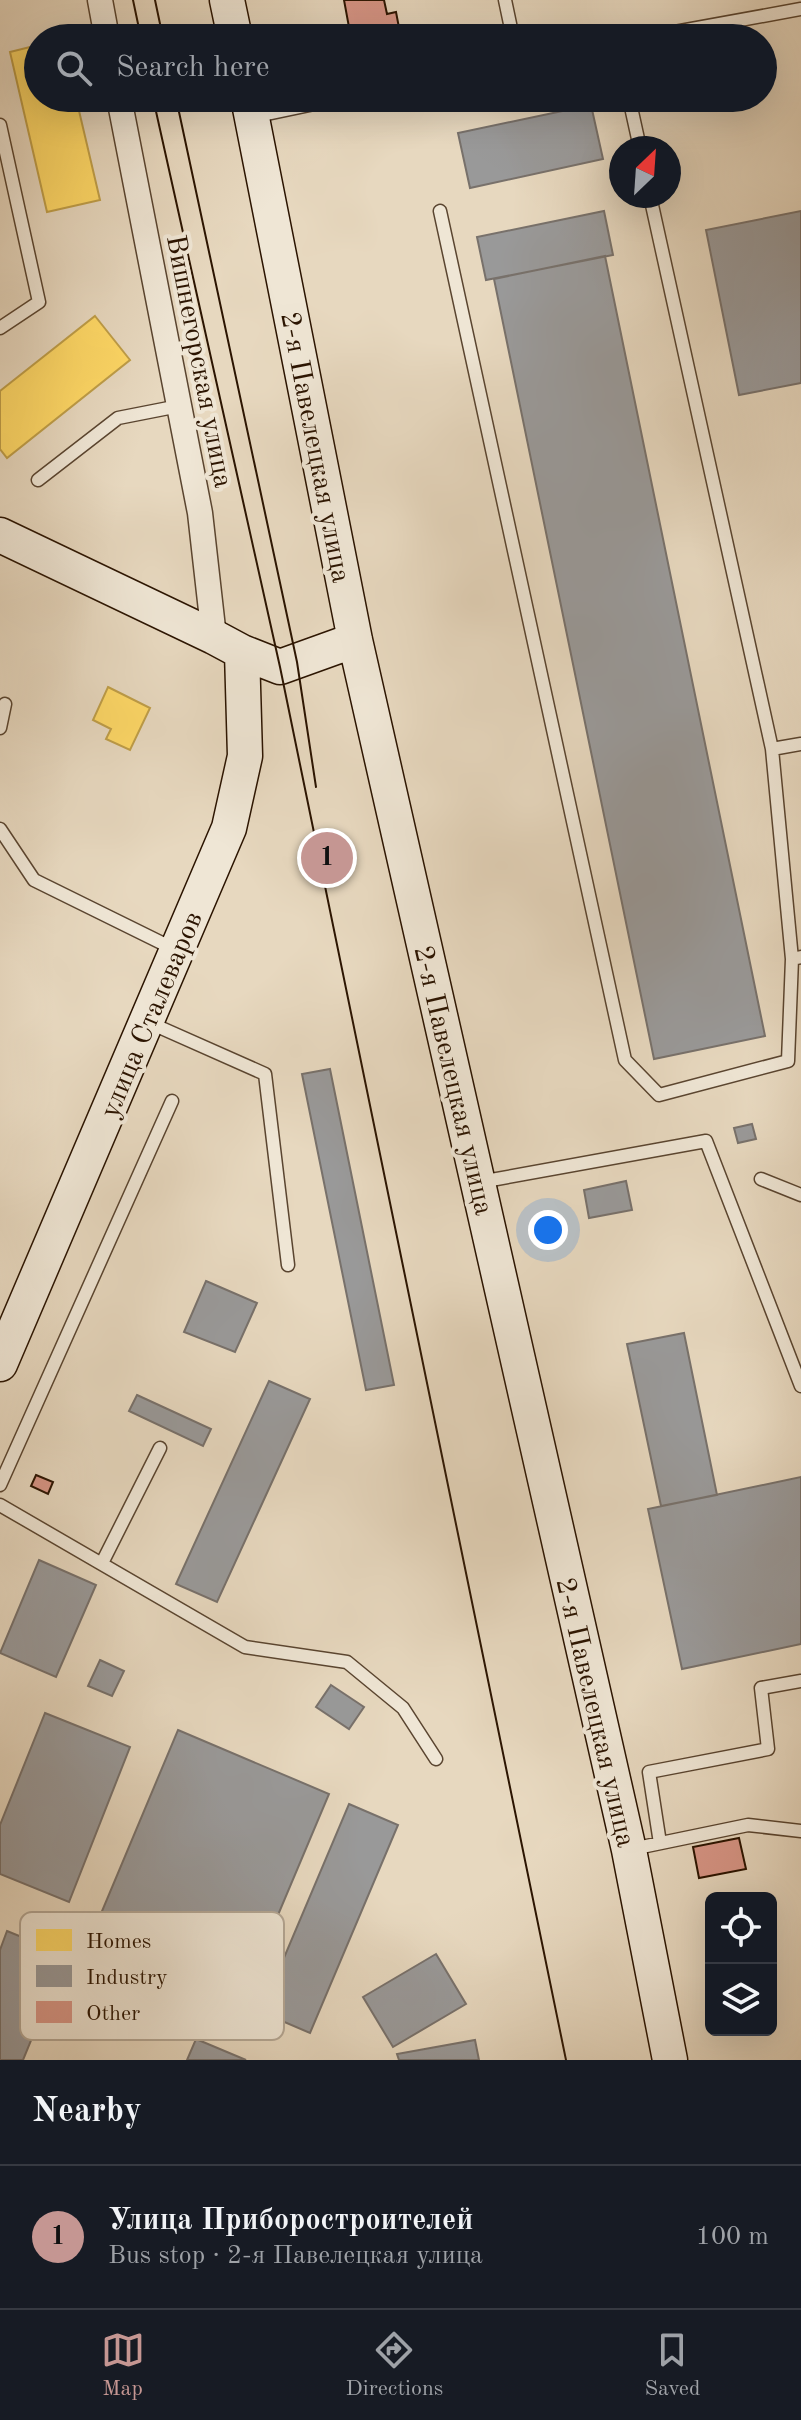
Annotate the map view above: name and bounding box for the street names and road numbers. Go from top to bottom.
street label: Вишнегорская улица [160,233,236,491]
street label: 2-я Павелецкая улица [274,310,354,586]
street label: улица Сталеваров [97,908,209,1123]
street label: 2-я Павелецкая улица [407,943,497,1218]
street label: 2-я Павелецкая улица [549,1575,639,1850]

